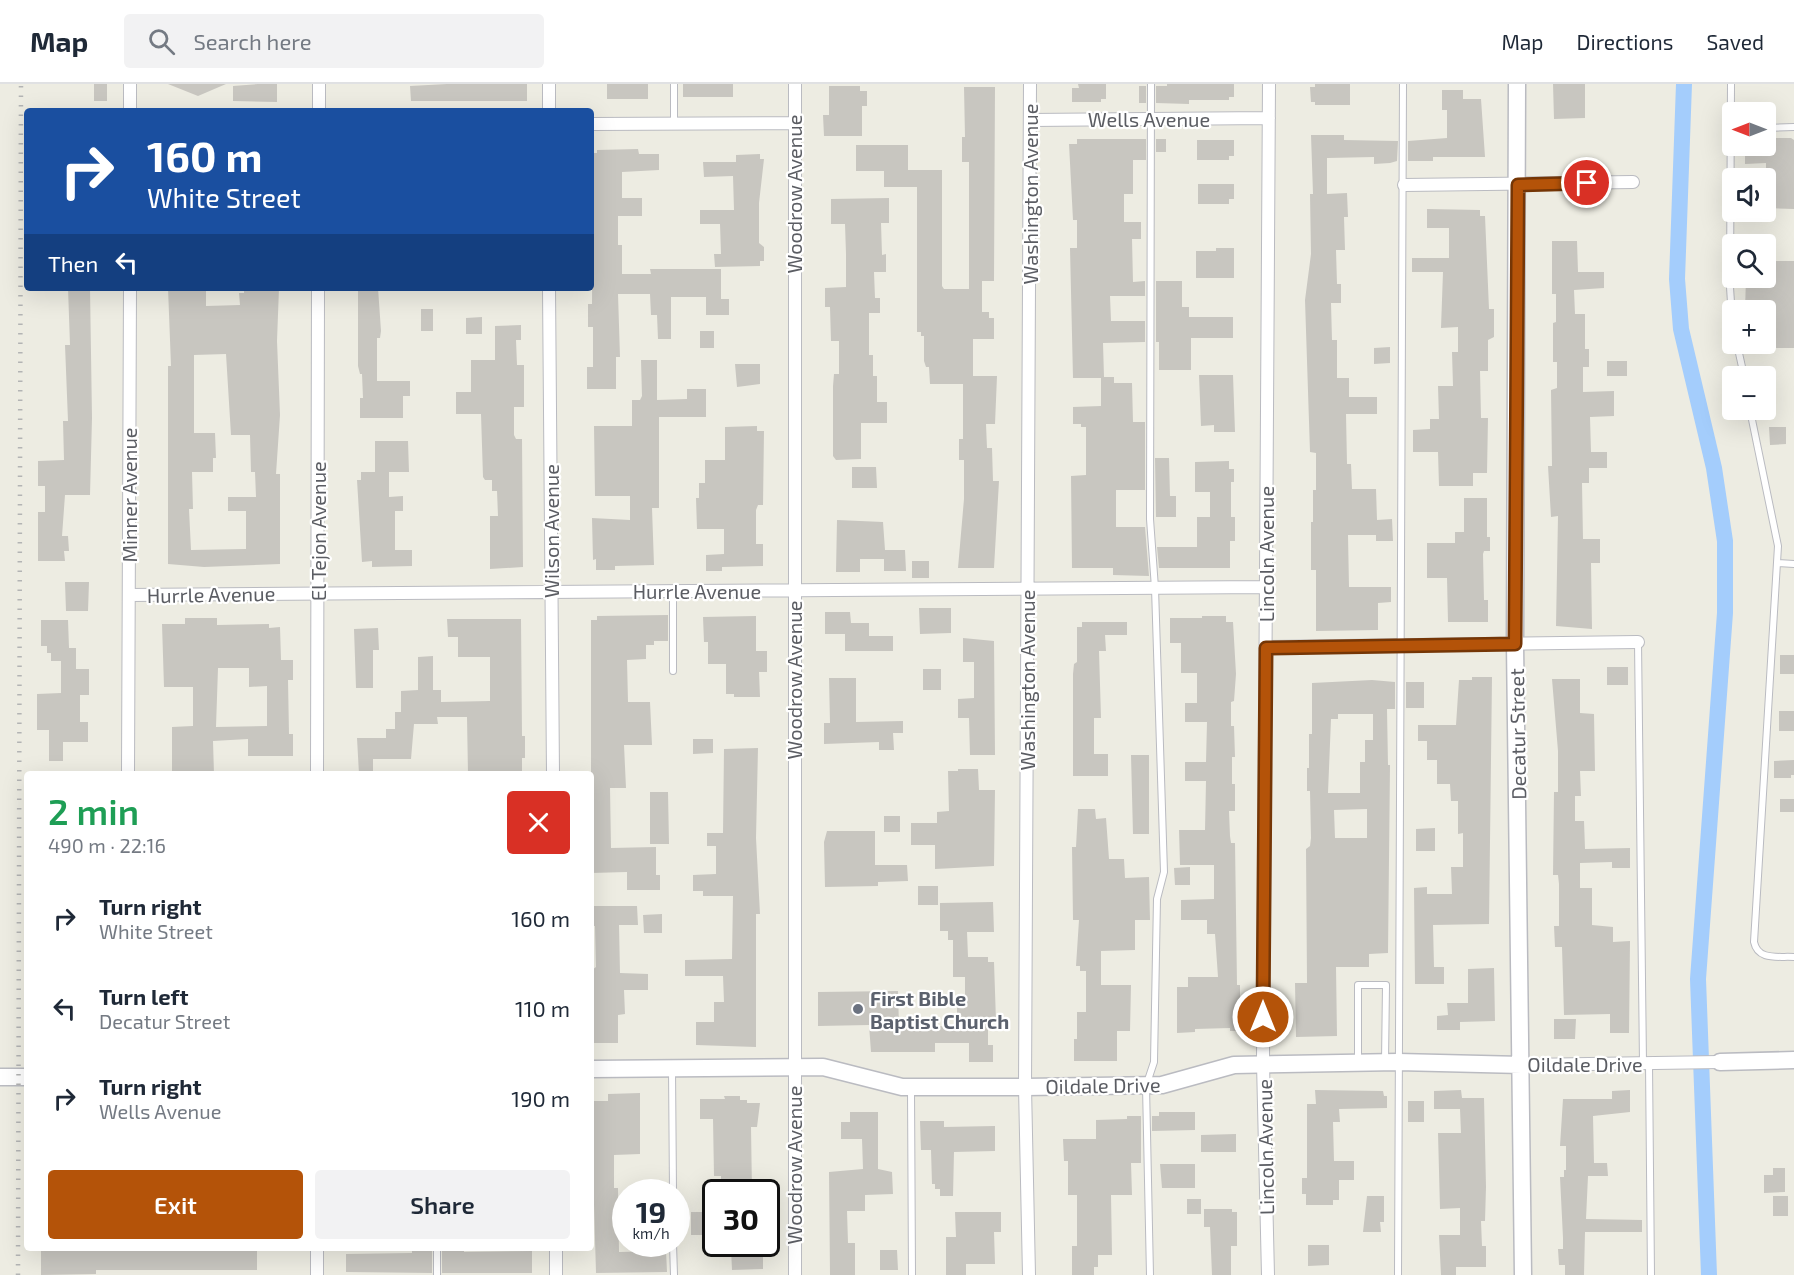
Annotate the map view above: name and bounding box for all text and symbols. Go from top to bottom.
search box [124,14,544,68]
text: Map [30,24,88,58]
icon: search [145,25,178,58]
text: Search here [193,28,312,54]
text: Map [1501,29,1544,54]
text: Directions [1577,29,1673,54]
text: Saved [1706,29,1764,54]
north arrow [1722,102,1776,156]
map controls [1722,102,1776,420]
street label: Washington Avenue [1018,104,1042,284]
street label: Wells Avenue [1088,107,1210,131]
street label: Woodrow Avenue [782,115,806,273]
text: 160 m [147,130,263,180]
icon: right [48,132,126,210]
pin [1561,157,1612,208]
icon: arrive [1570,166,1603,199]
button: sound [1722,168,1776,222]
text: White Street [147,181,301,213]
button: search [1722,234,1776,288]
icon: left [110,246,143,279]
text: Then [48,250,98,276]
button: + [1722,300,1776,354]
button: − [1722,366,1776,420]
street label: Minner Avenue [117,427,141,563]
street label: El Tejon Avenue [306,461,330,601]
street label: Wilson Avenue [539,464,563,598]
street label: Lincoln Avenue [1254,486,1278,622]
street label: Hurrle Avenue [633,579,761,603]
street label: Hurrle Avenue [147,581,275,607]
street label: Washington Avenue [1015,590,1039,770]
street label: Woodrow Avenue [782,601,806,759]
street label: Decatur Street [1504,668,1530,800]
text: 2 min [48,789,139,832]
button: close [507,791,570,854]
text: 490 m · 22:16 [48,833,166,857]
text: Turn right [99,893,201,919]
icon: right [48,902,81,935]
text: 160 m [511,905,570,931]
text: White Street [99,919,213,943]
text: Turn left [99,983,188,1009]
position arrow [1231,985,1295,1049]
place label: First Bible Baptist Church [870,986,1009,1033]
icon: left [48,992,81,1025]
text: 110 m [515,995,570,1021]
marker: First Bible Baptist Church [851,1002,865,1016]
text: Decatur Street [99,1009,230,1033]
street label: Oildale Drive [1527,1052,1643,1076]
street label: Oildale Drive [1045,1072,1161,1098]
text: Turn right [99,1073,201,1099]
street label: Lincoln Avenue [1252,1079,1278,1215]
icon: right [48,1082,81,1115]
text: 190 m [511,1085,570,1111]
street label: Woodrow Avenue [782,1086,806,1244]
text: Wells Avenue [99,1099,221,1123]
button: Exit [48,1170,303,1239]
button: Share [315,1170,570,1239]
speed limit sign: 30 [702,1179,780,1257]
text: 19 [636,1193,666,1229]
text: km/h [632,1224,670,1242]

